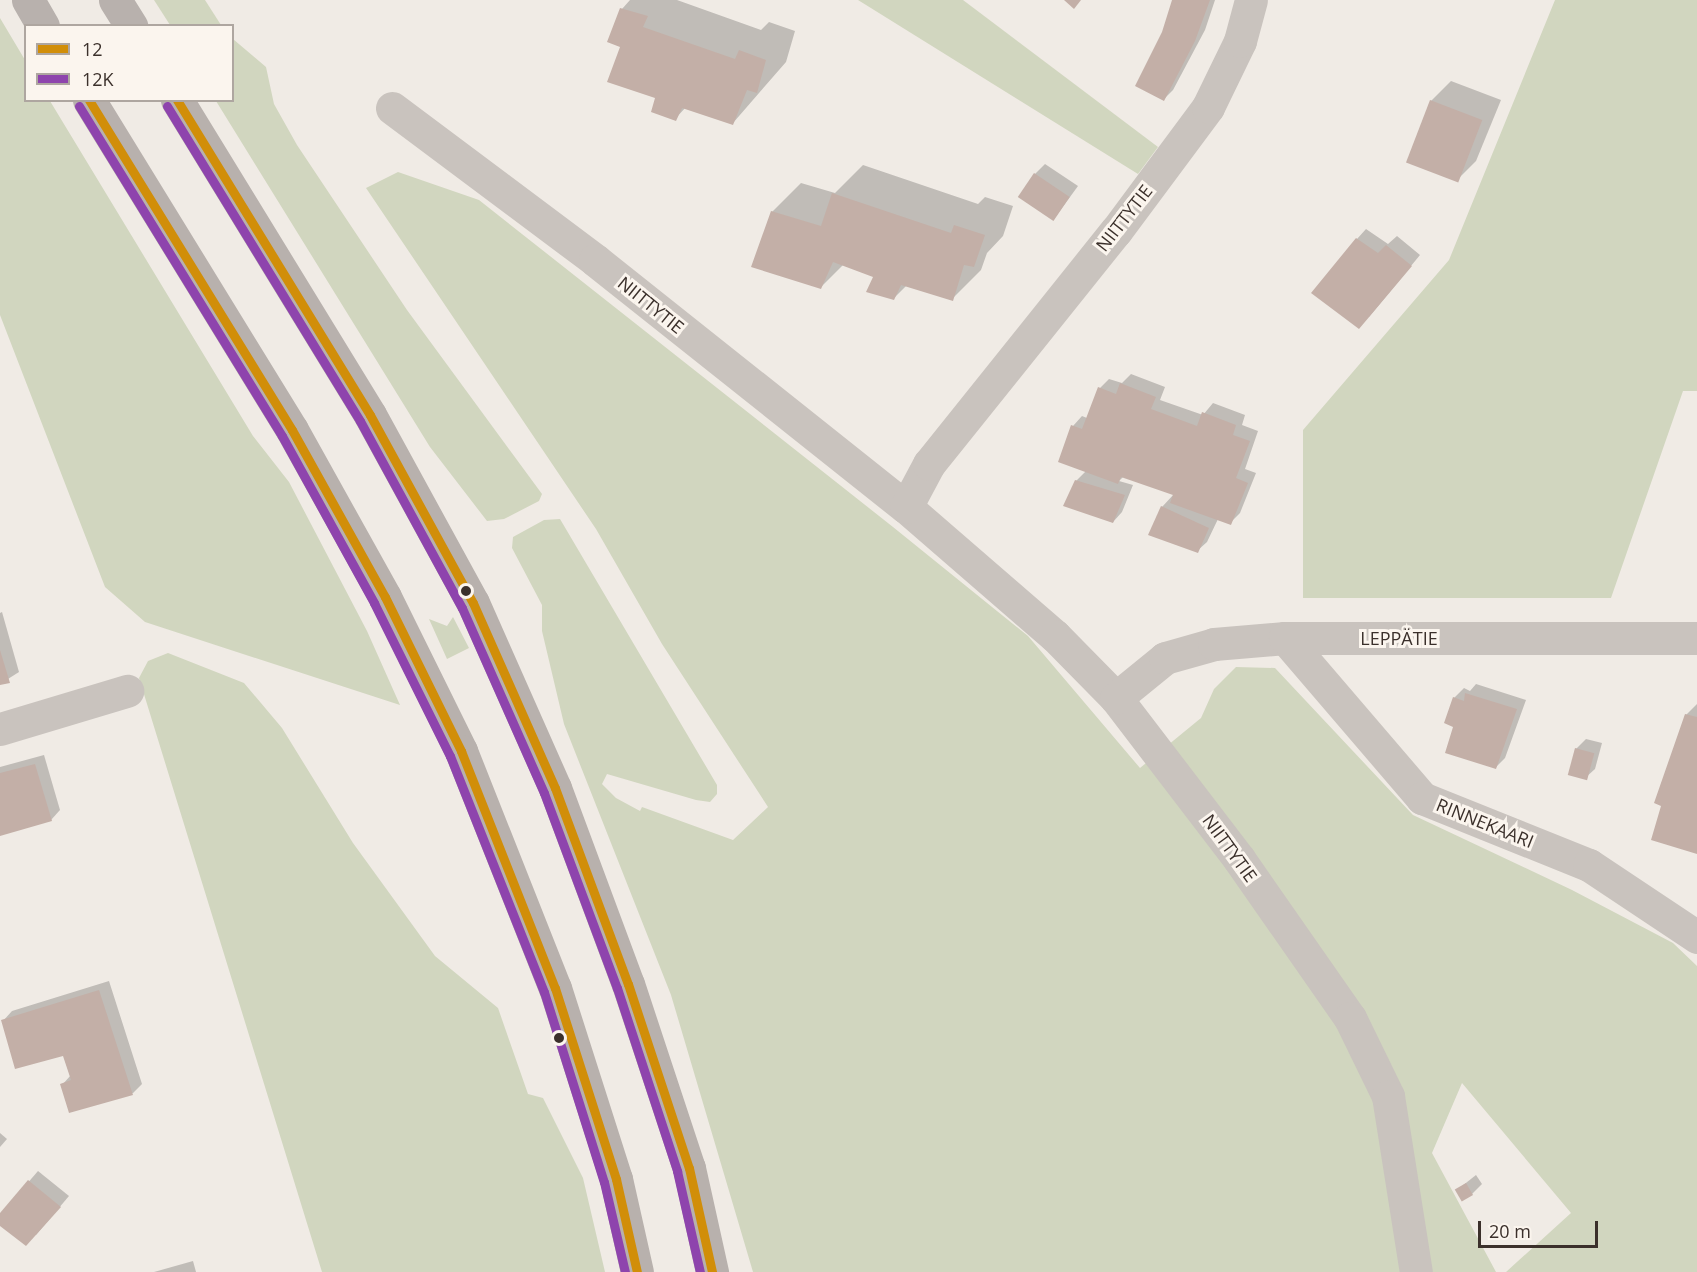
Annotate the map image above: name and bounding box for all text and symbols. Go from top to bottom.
legend [24,24,234,102]
text: 12 [82,37,103,61]
text: 12K [82,67,114,91]
street label: NIITTYTIE [1091,180,1157,256]
street label: NIITTYTIE [614,272,688,338]
unlabelled marker [460,585,472,597]
street label: LEPPÄTIE [1360,627,1438,649]
street label: RINNEKAARI [1433,794,1537,852]
street label: NIITTYTIE [1198,810,1262,886]
unlabelled marker [553,1032,565,1044]
scale bar [1481,1209,1601,1247]
text: 20 m [1489,1219,1531,1243]

